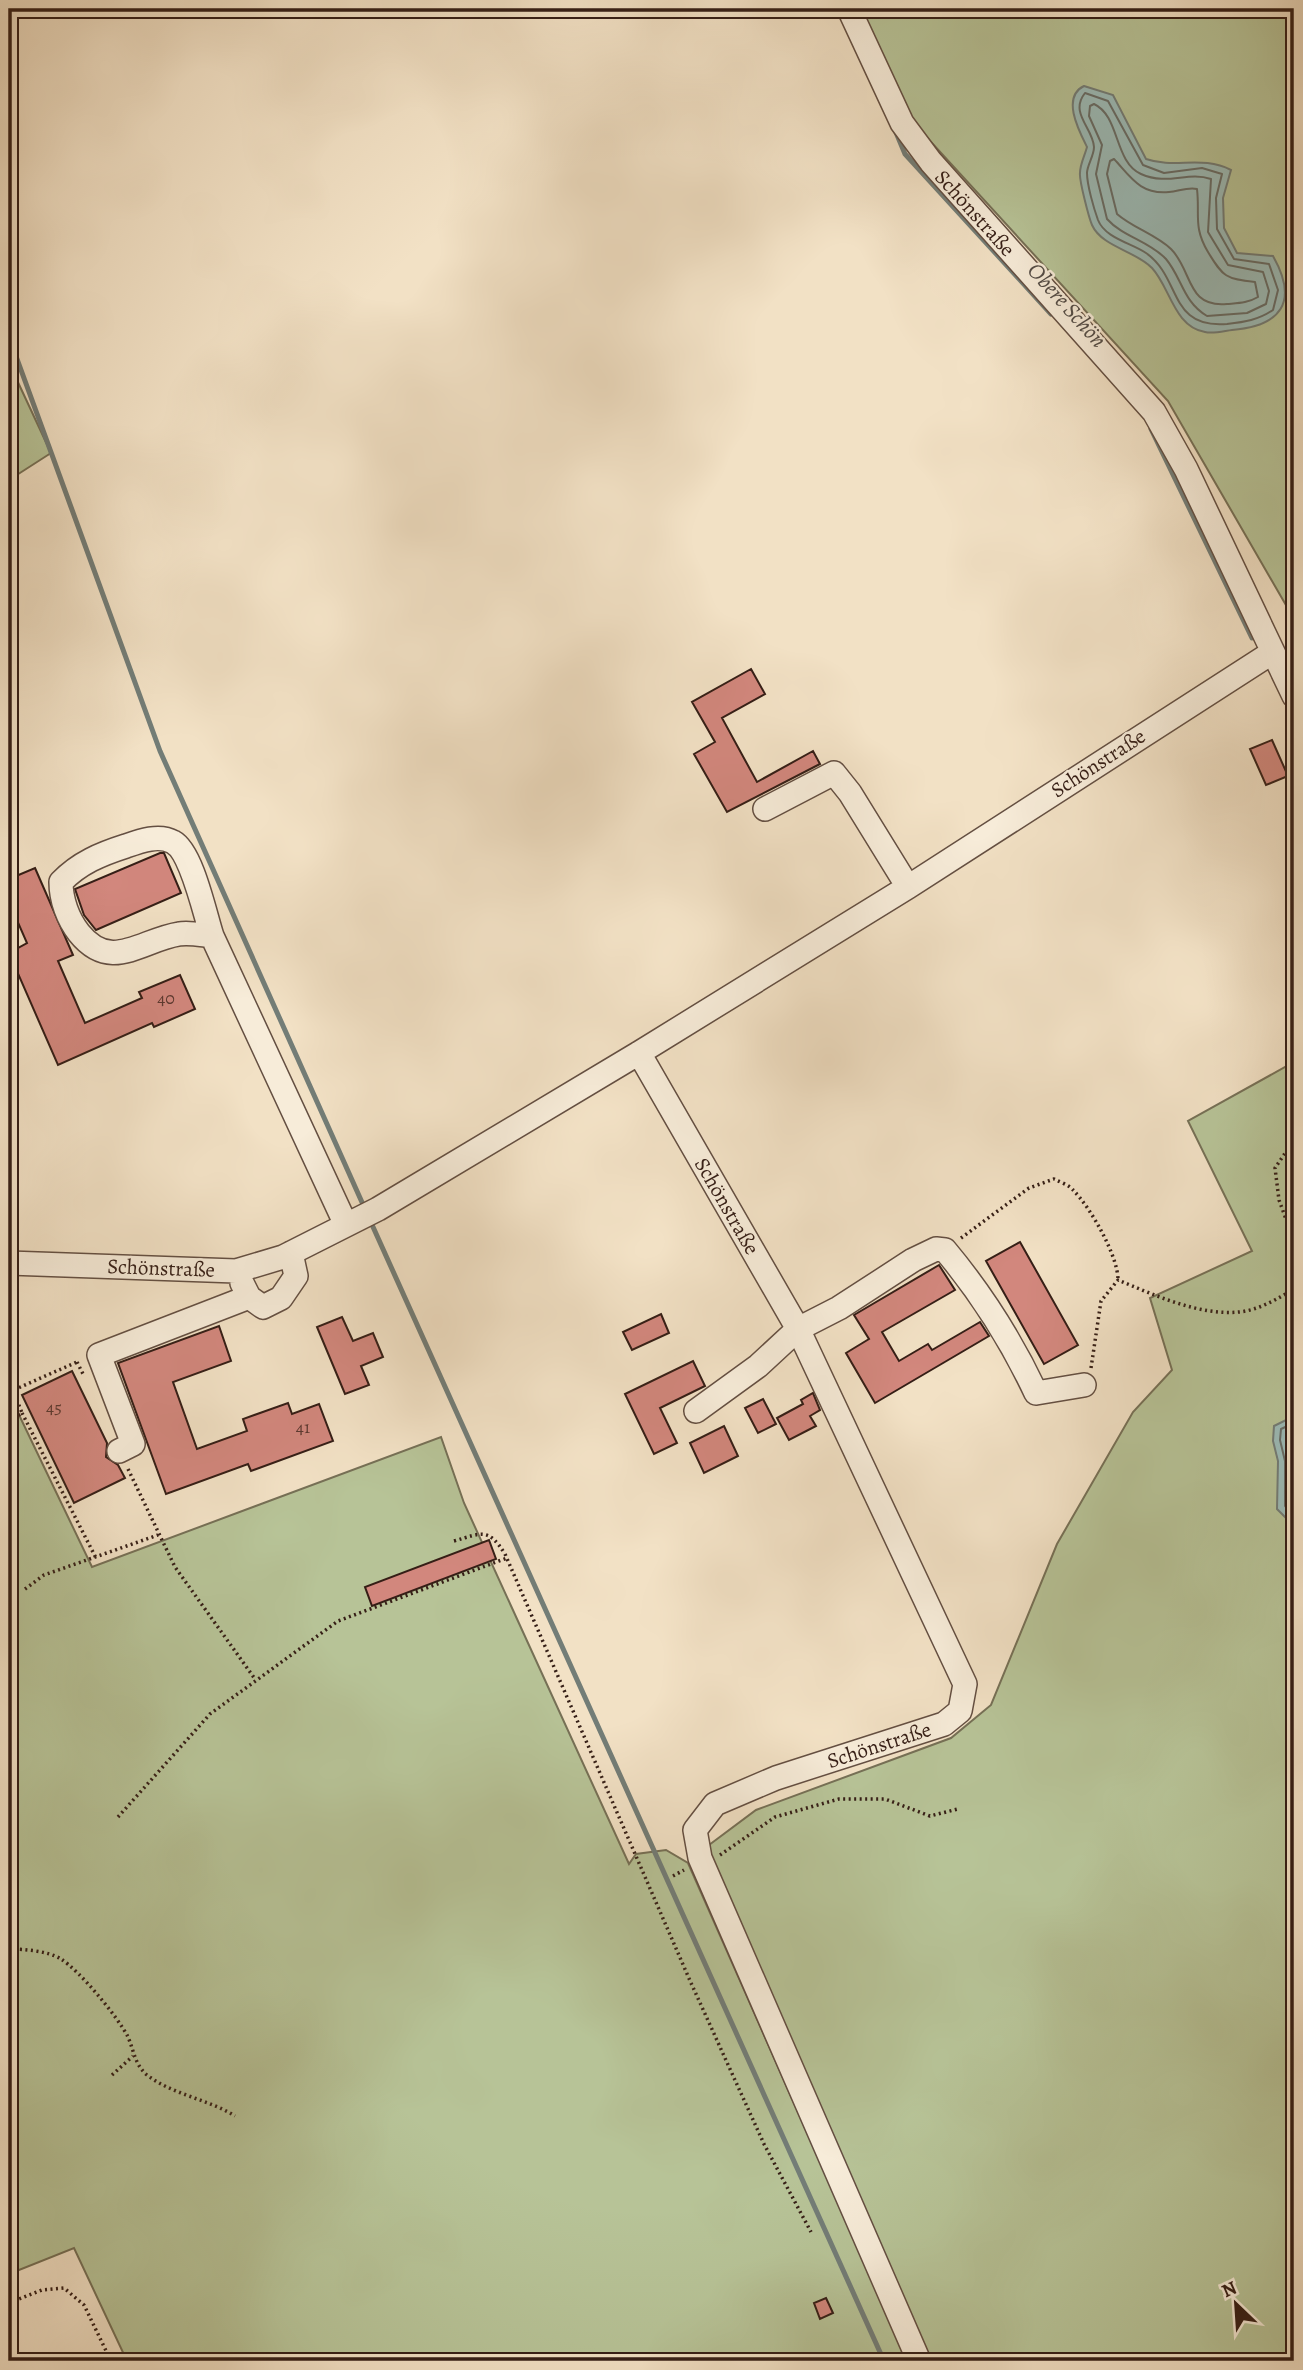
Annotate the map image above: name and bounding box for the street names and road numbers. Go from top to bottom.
street label: Schönstraße [929,164,1021,262]
street label: Schönstraße [1045,722,1151,804]
street label: Schönstraße [688,1152,766,1260]
street label: Schönstraße [107,1252,215,1284]
street label: Schönstraße [824,1715,934,1775]

